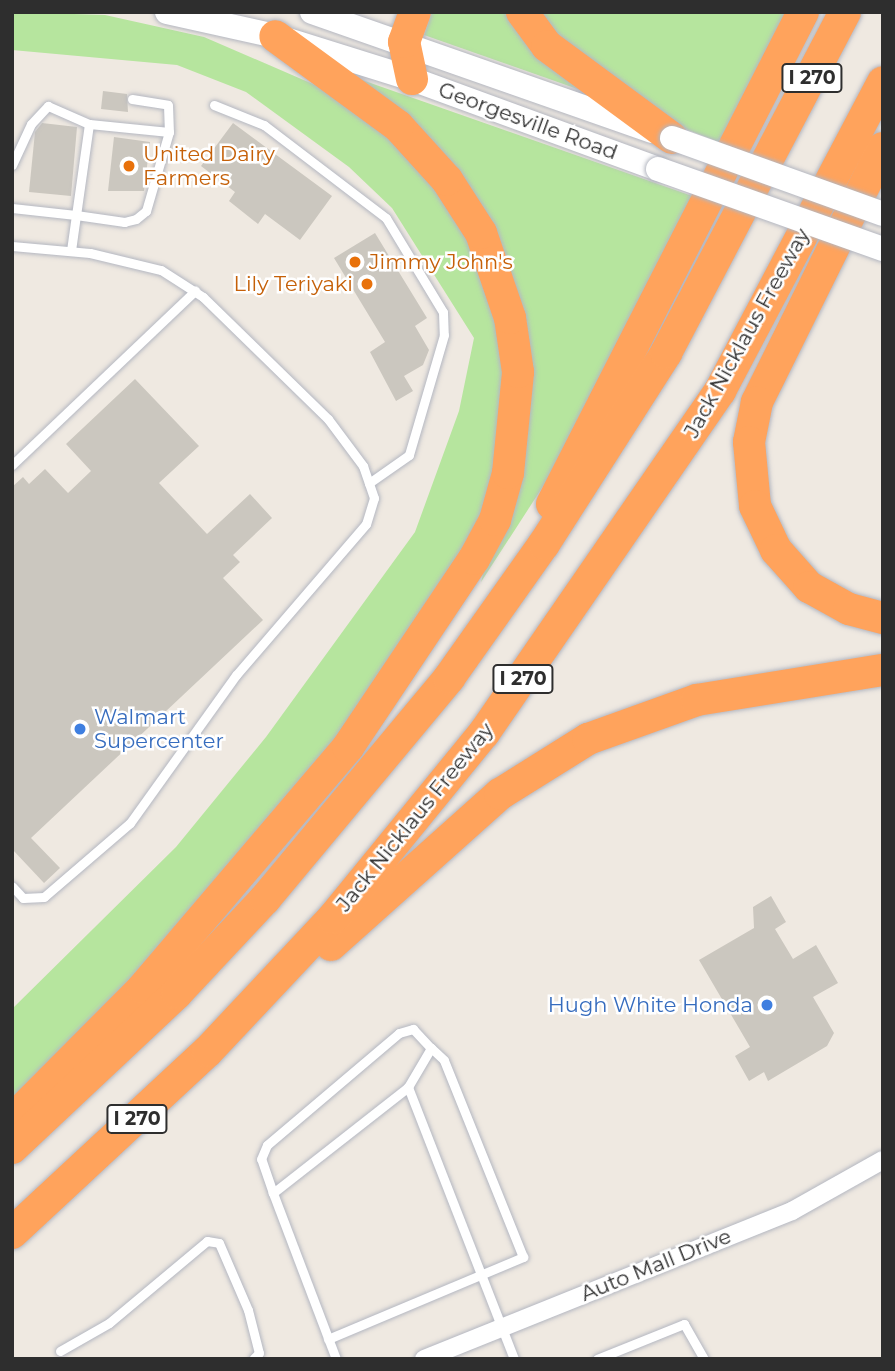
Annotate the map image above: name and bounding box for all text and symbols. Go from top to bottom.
road number: I 270 [780,62,844,94]
street label: Georgesville Road [435,77,621,165]
place label: United Dairy Farmers [143,141,275,191]
marker: United Dairy Farmers [121,158,137,174]
street label: Jack Nicklaus Freeway [679,224,815,442]
place label: Jimmy John's [369,249,513,275]
marker: Jimmy John's [347,254,363,270]
place label: Lily Teriyaki [234,271,353,297]
marker: Lily Teriyaki [359,276,375,292]
road number: I 270 [491,664,554,694]
place label: Walmart Supercenter [94,704,224,754]
street label: Jack Nicklaus Freeway [331,718,499,916]
marker: Walmart Supercenter [72,721,88,737]
place label: Hugh White Honda [548,992,753,1018]
marker: Hugh White Honda [759,997,775,1013]
road number: I 270 [106,1104,168,1134]
street label: Auto Mall Drive [577,1223,735,1307]

